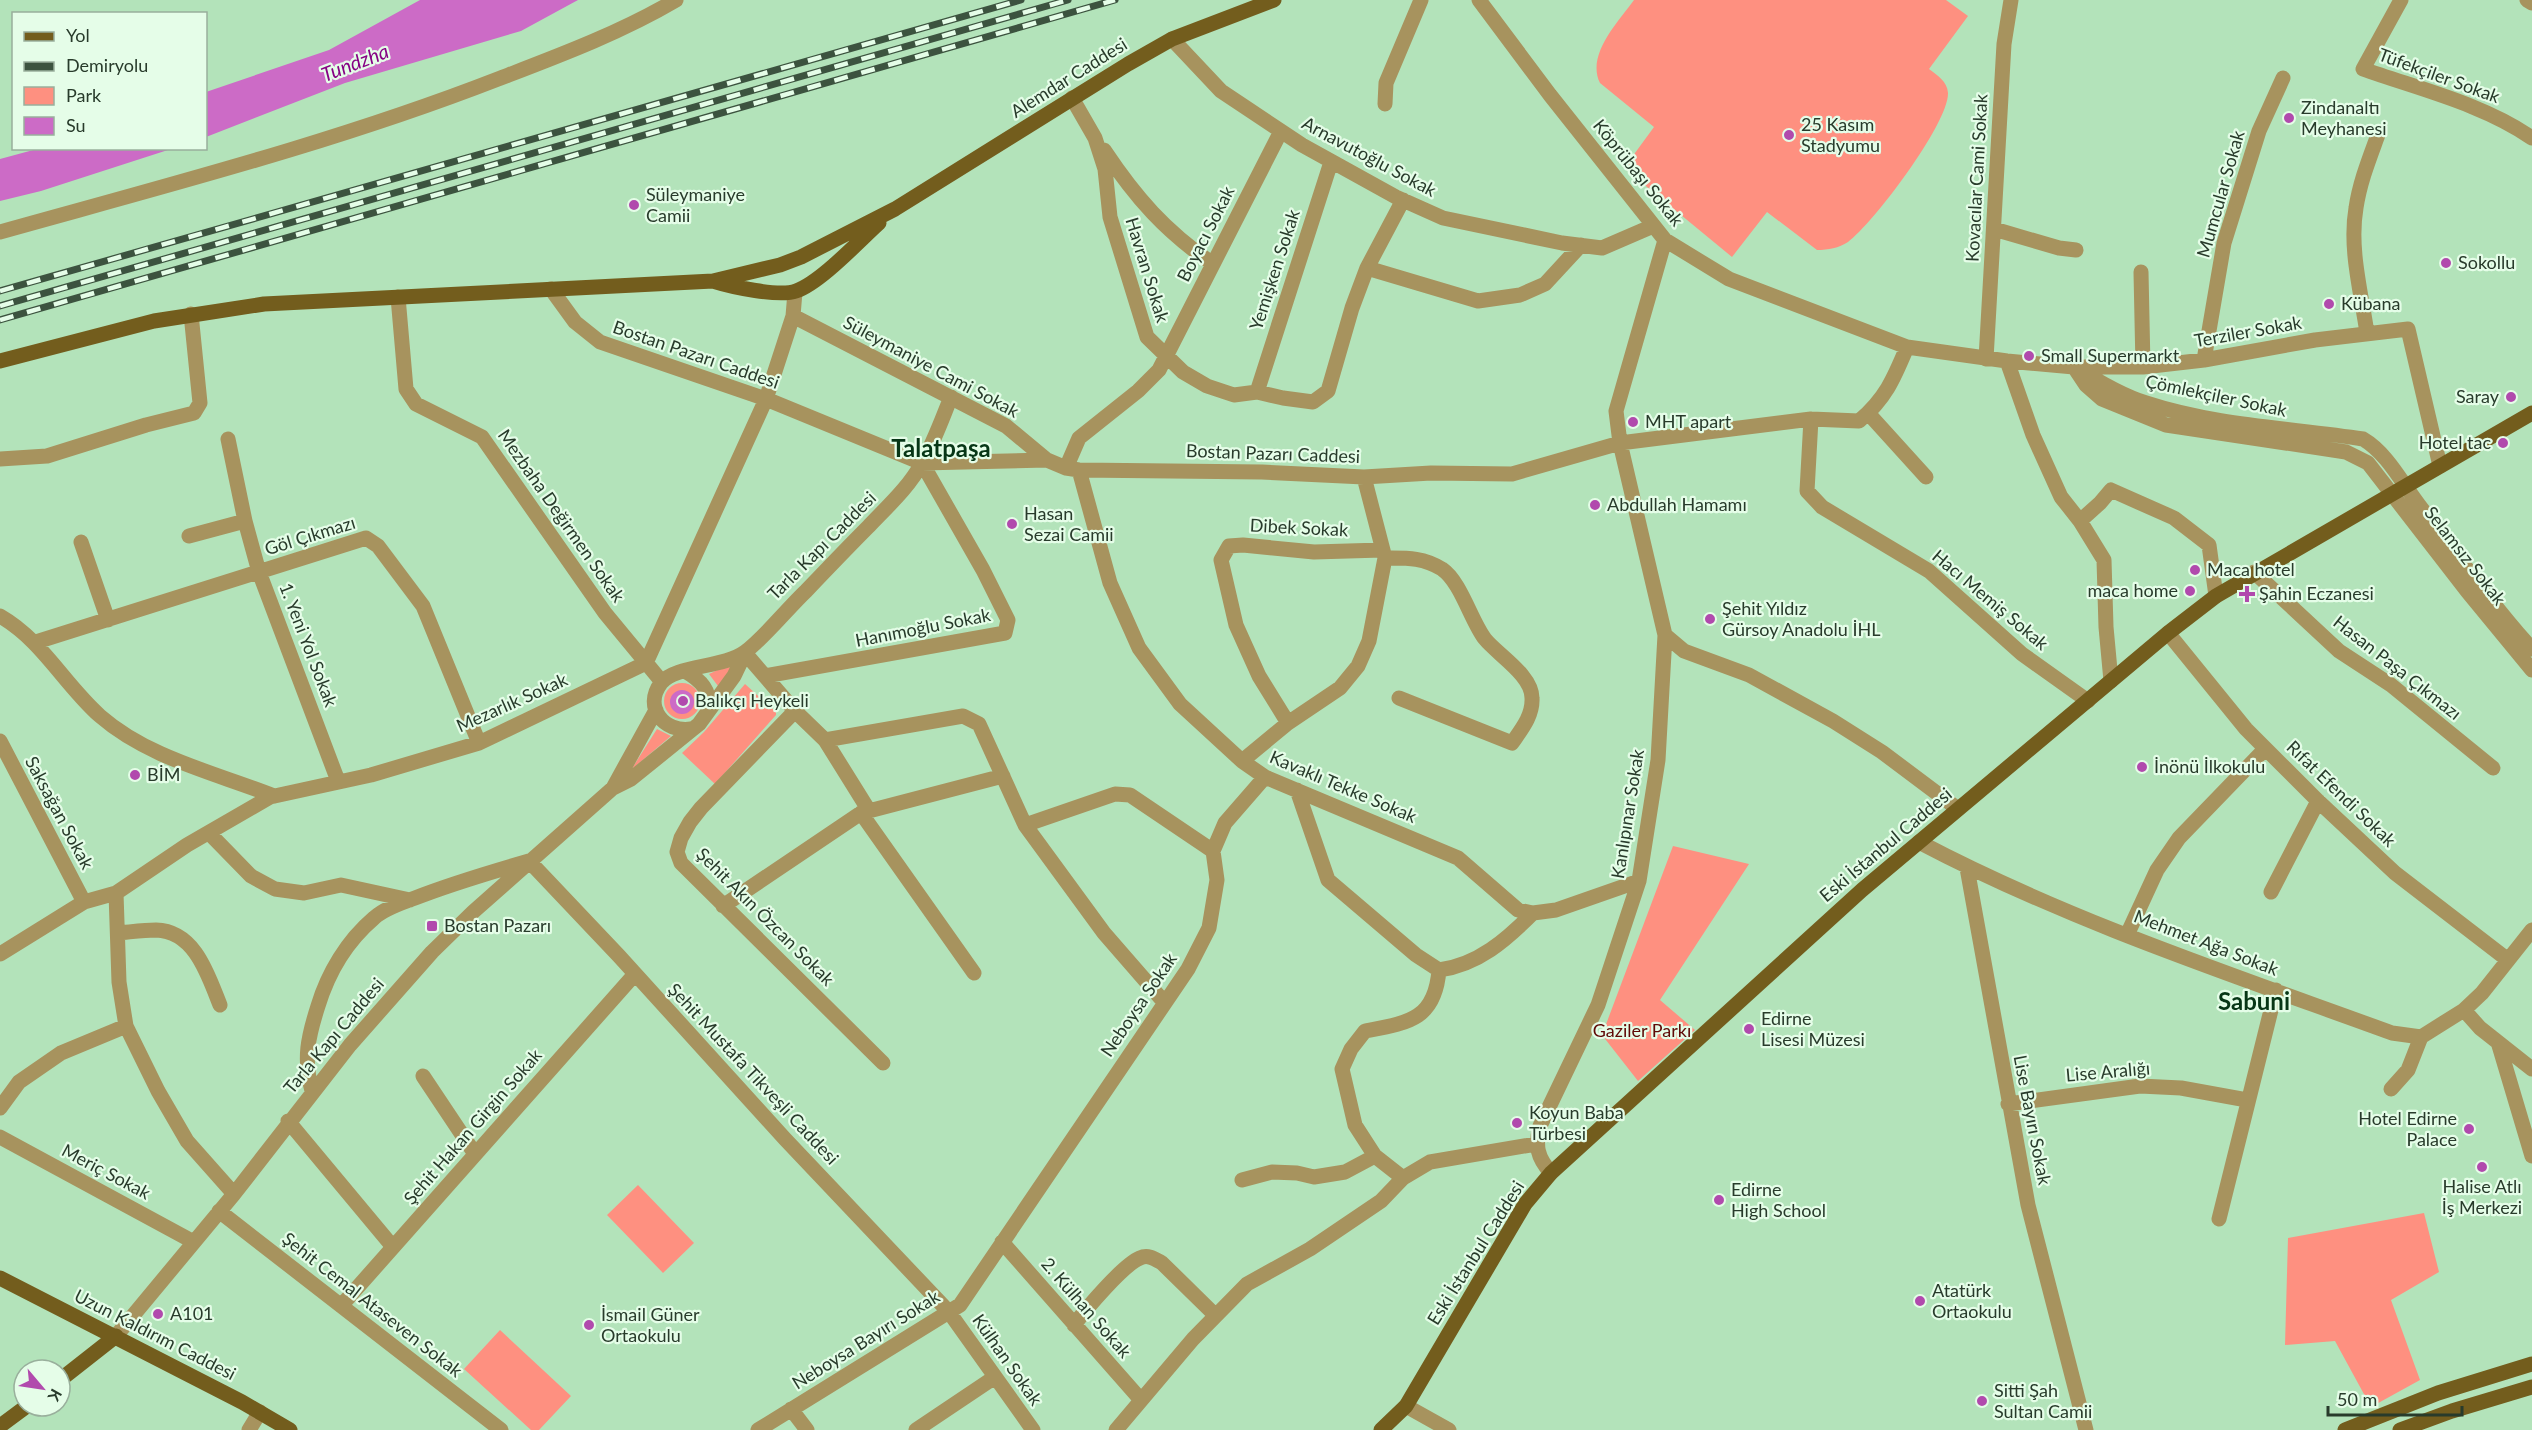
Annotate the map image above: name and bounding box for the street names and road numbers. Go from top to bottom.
street label: Alemdar Caddesi [1006,33,1131,122]
street label: Tüfekçiler Sokak [2376,43,2504,107]
street label: Kovacılar Cami Sokak [1961,93,1991,262]
street label: Arnavutoğlu Sokak [1299,111,1441,201]
street label: Köprübaşı Sokak [1589,115,1689,231]
street label: Mumcular Sokak [2191,127,2249,260]
street label: Boyacı Sokak [1172,181,1239,285]
street label: Yemişken Sokak [1244,206,1304,333]
street label: Havran Sokak [1122,215,1175,326]
street label: Süleymaniye Cami Sokak [840,311,1024,422]
street label: Terziler Sokak [2192,311,2304,351]
street label: Bostan Pazarı Caddesi [610,315,782,393]
street label: Çömlekçiler Sokak [2144,369,2290,421]
street label: Mezbaha Değirmen Sokak [494,425,630,607]
street label: Bostan Pazarı Caddesi [1186,439,1361,467]
street label: Tarla Kapı Caddesi [762,486,880,604]
street label: Selamsız Sokak [2420,502,2512,610]
street label: Göl Çıkmazı [262,511,358,559]
street label: Dibek Sokak [1249,513,1350,541]
street label: Hacı Memiş Sokak [1928,544,2054,655]
street label: 1. Yeni Yol Sokak [275,579,343,711]
street label: Hanımoğlu Sokak [853,603,993,651]
street label: Hasan Paşa Çıkmazı [2329,610,2466,724]
street label: Mezarlık Sokak [453,667,571,736]
street label: Rıfat Efendi Sokak [2282,736,2402,852]
street label: Kavaklı Tekke Sokak [1267,745,1421,827]
street label: Kanlıpınar Sokak [1606,747,1648,880]
street label: Saksağan Sokak [21,752,99,873]
street label: Eski İstanbul Caddesi [1815,783,1956,906]
street label: Şehit Akın Özcan Sokak [692,843,840,990]
street label: Mehmet Ağa Sokak [2131,904,2282,980]
street label: Neboysa Sokak [1095,948,1181,1061]
street label: Tarla Kapı Caddesi [278,973,388,1098]
street label: Şehit Mustafa Tikveşli Caddesi [664,978,844,1169]
street label: Şehit Hakan Girgin Sokak [399,1043,546,1209]
street label: Lise Bayırı Sokak [2010,1053,2057,1188]
street label: Lise Aralığı [2065,1056,2151,1086]
street label: Meriç Sokak [58,1139,155,1204]
street label: Eski İstanbul Caddesi [1422,1176,1528,1329]
street label: Şehit Cemal Ataseven Sokak [278,1227,468,1382]
street label: 2. Külhan Sokak [1037,1253,1137,1363]
street label: Uzun Kaldırım Caddesi [71,1284,240,1384]
street label: Neboysa Bayırı Sokak [788,1284,944,1393]
street label: Külhan Sokak [968,1309,1048,1410]

